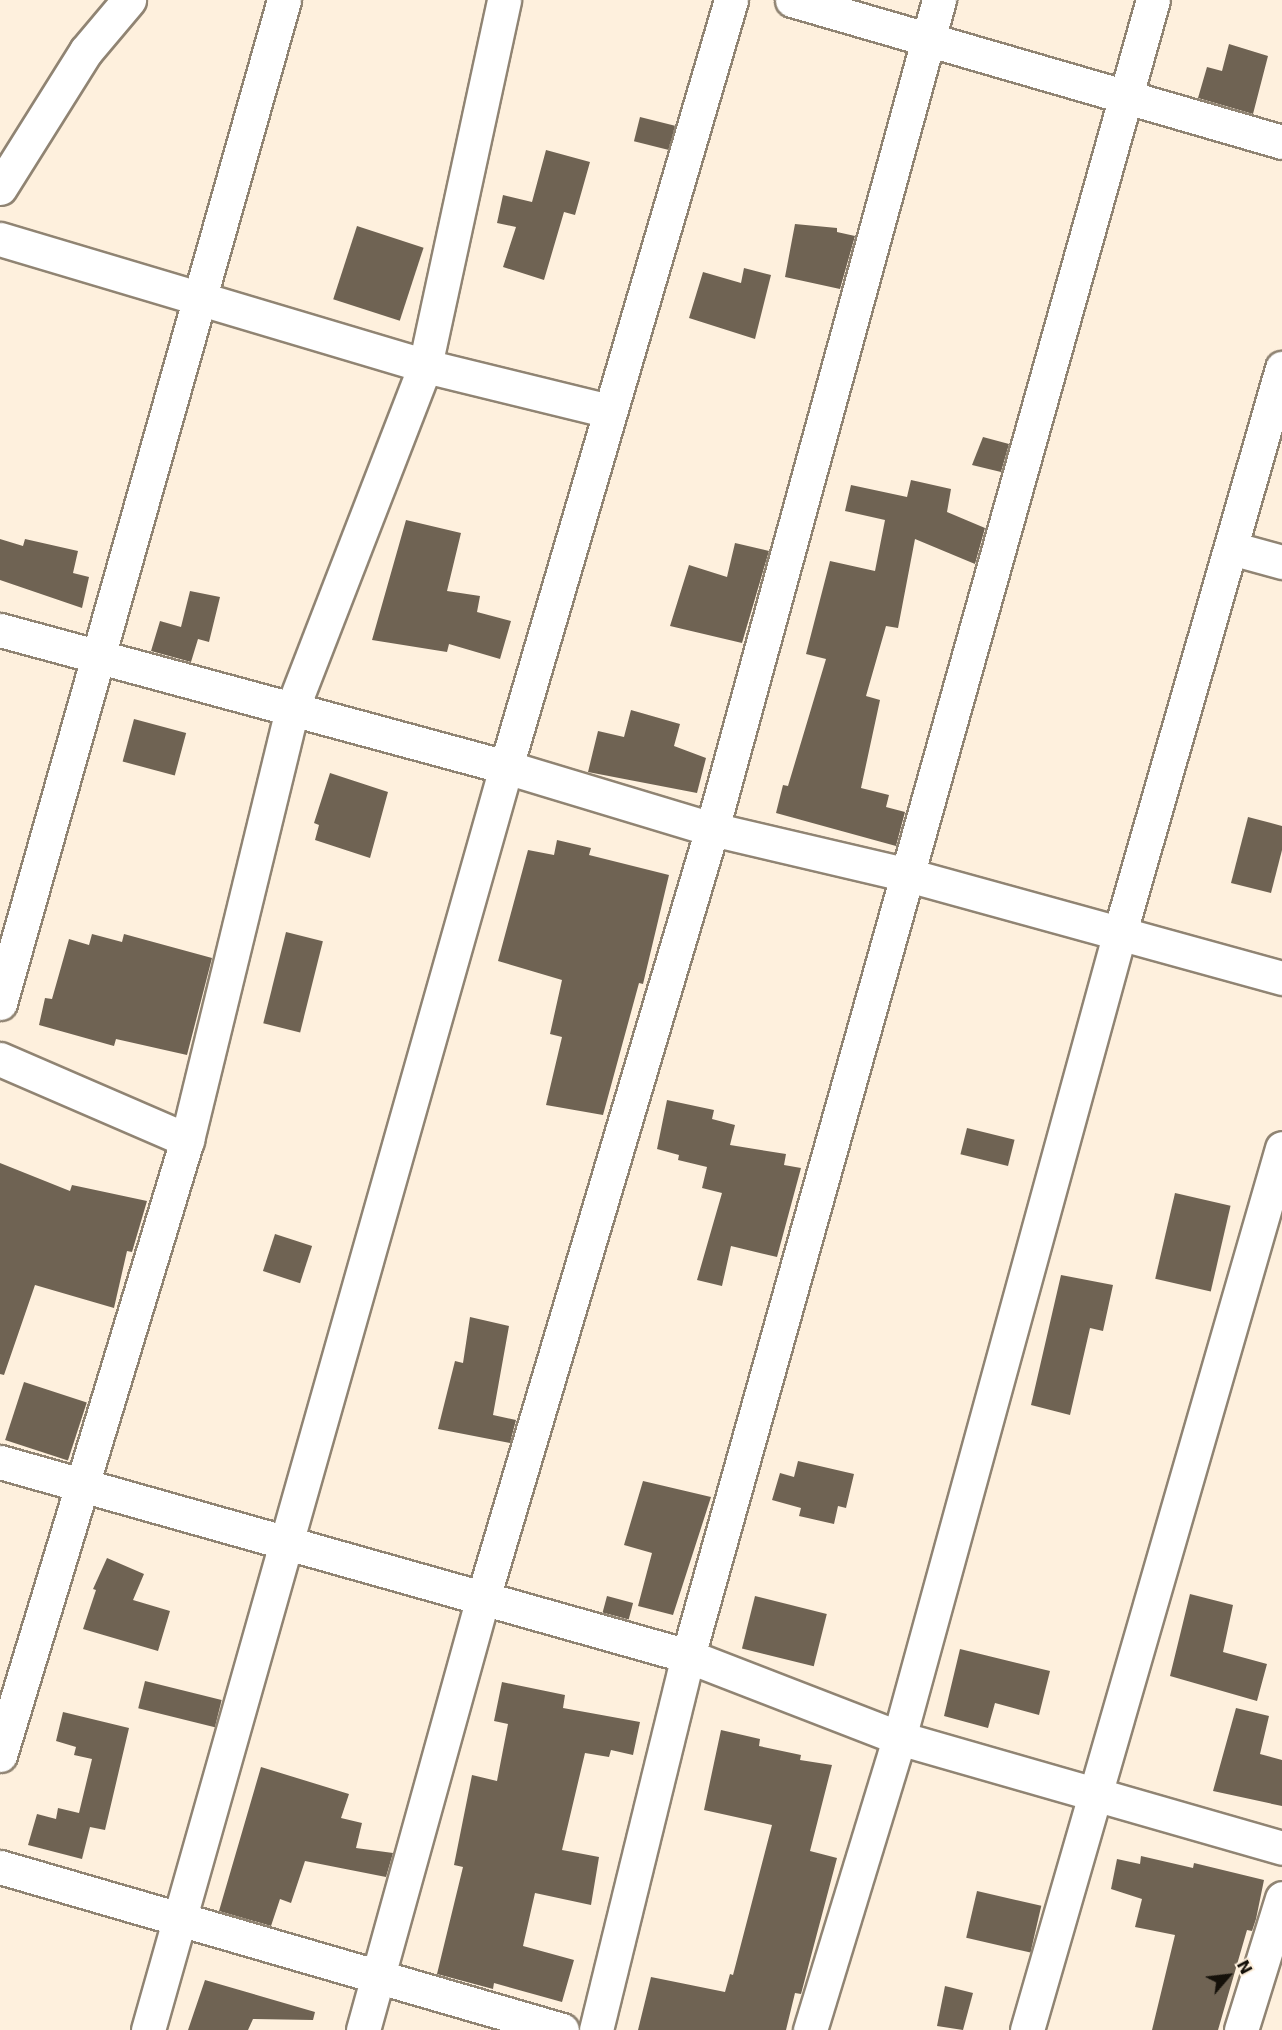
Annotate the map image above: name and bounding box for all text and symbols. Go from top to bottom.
north arrow [1198,1946,1258,2006]
text: N [1233,1957,1256,1978]

